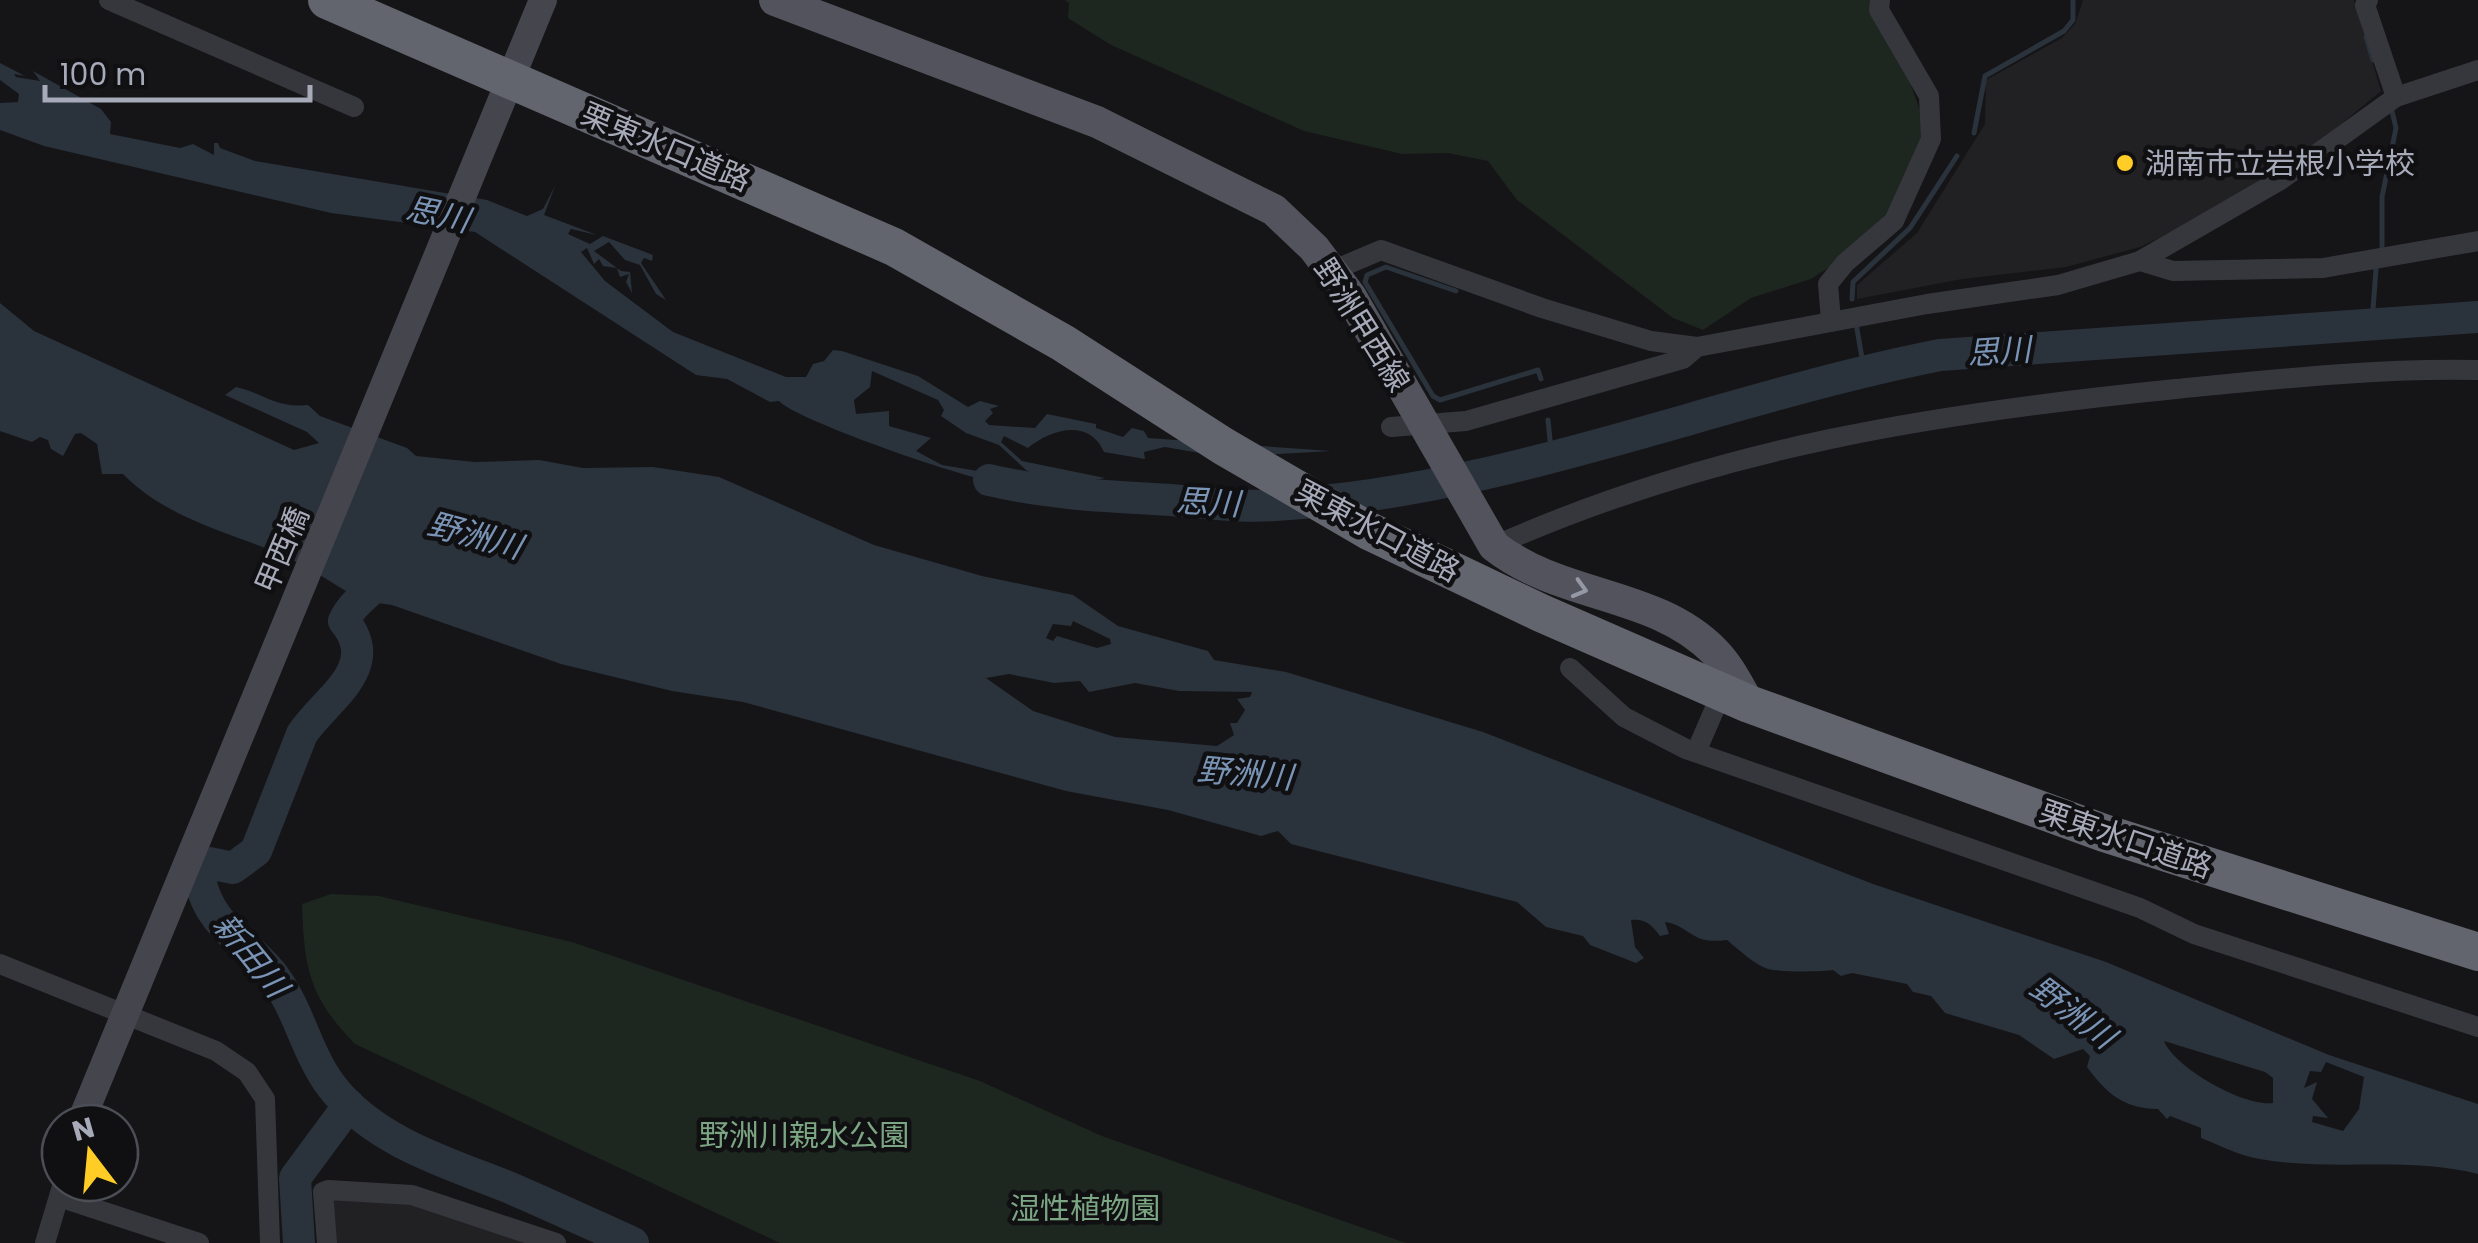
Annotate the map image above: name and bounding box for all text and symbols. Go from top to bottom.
scale bar [45,40,310,102]
text: 100 m [60,53,146,96]
street label: 栗東水口道路 [575,92,757,202]
place label: 湖南市立岩根小学校 [2145,142,2415,185]
marker: 湖南市立岩根小学校 [2114,152,2136,174]
water label: 思川 [402,185,477,243]
street label: 野洲甲西線 [1304,250,1420,400]
water label: 思川 [1966,326,2035,376]
street label: 栗東水口道路 [1288,470,1468,592]
water label: 思川 [1175,478,1244,526]
street label: 甲西橋 [245,500,319,600]
water label: 野洲川 [423,501,530,570]
one-way arrow [1571,577,1588,598]
water label: 野洲川 [1195,746,1298,800]
street label: 栗東水口道路 [2034,789,2218,889]
water label: 新田川 [203,904,301,1009]
water label: 野洲川 [2021,965,2127,1061]
north arrow [40,1103,140,1203]
text: N [68,1108,99,1151]
park label: 野洲川親水公園 [699,1114,909,1157]
park label: 湿性植物園 [1010,1187,1160,1230]

